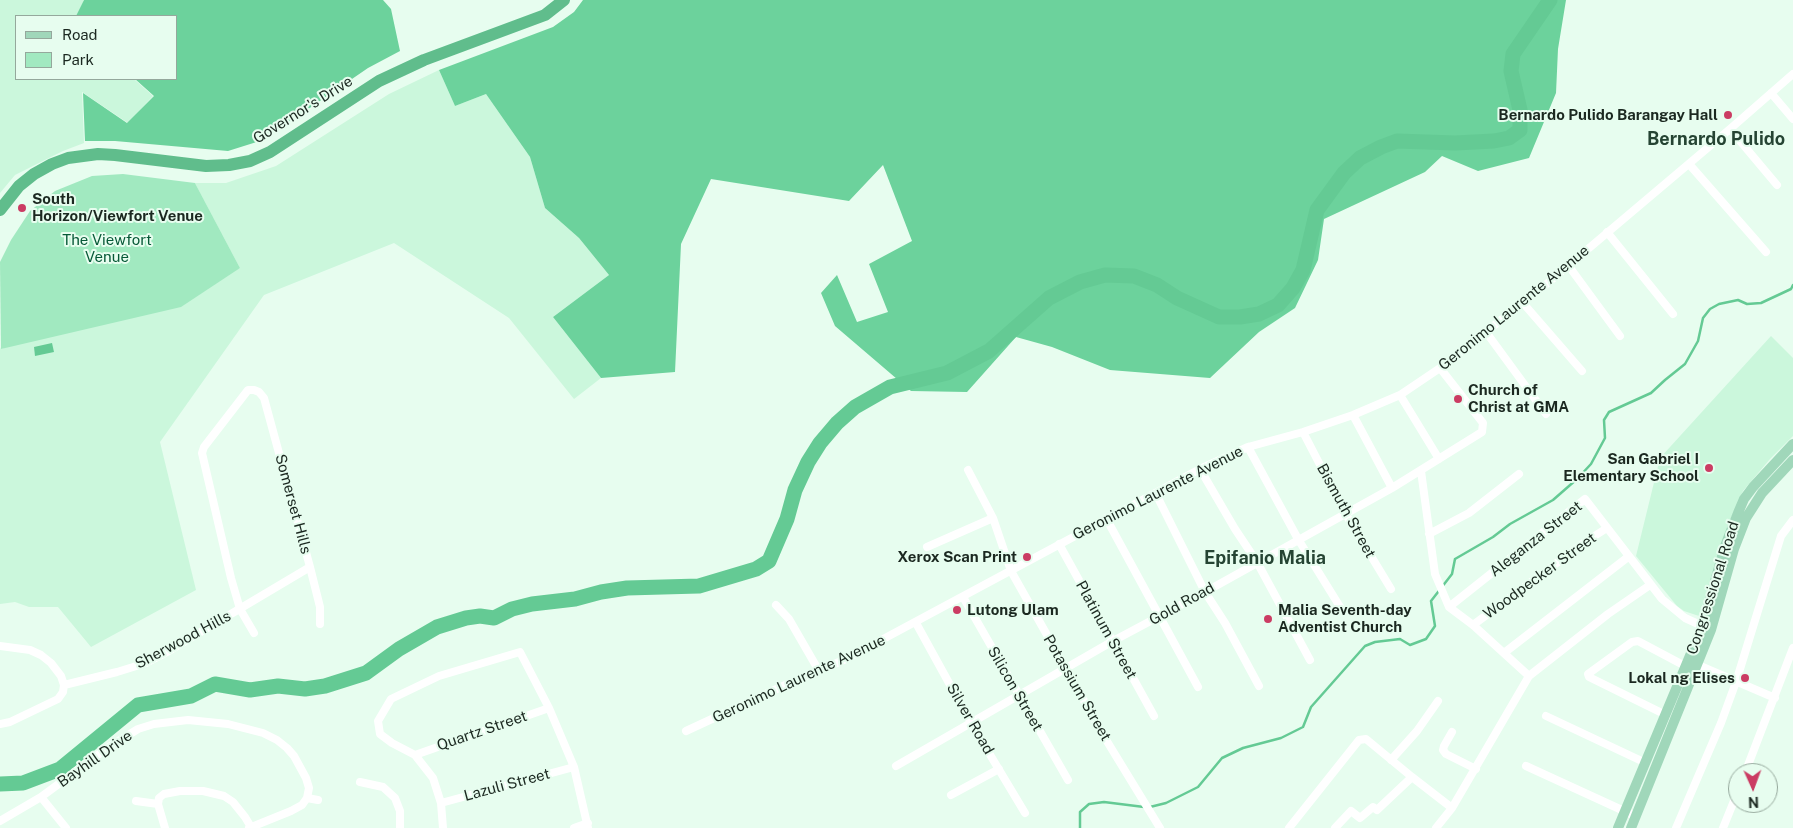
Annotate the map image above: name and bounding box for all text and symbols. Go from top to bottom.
legend [15,15,178,80]
text: Road [62,26,98,43]
text: Park [62,51,94,68]
street label: Governor's Drive [250,72,356,148]
place label: Bernardo Pulido Barangay Hall [1498,106,1718,124]
marker: Bernardo Pulido Barangay Hall [1722,109,1734,121]
district label: Bernardo Pulido [1647,128,1785,150]
place label: South Horizon/Viewfort Venue [32,190,203,225]
marker: South Horizon/Viewfort Venue [16,202,28,214]
park label: The Viewfort Venue [62,231,152,266]
street label: Geronimo Laurente Avenue [1435,242,1593,374]
place label: Church of Christ at GMA [1468,381,1569,416]
marker: Church of Christ at GMA [1452,393,1464,405]
street label: Geronimo Laurente Avenue [1070,442,1246,544]
place label: San Gabriel I Elementary School [1563,450,1699,485]
street label: Somerset Hills [271,452,315,556]
street label: Bismuth Street [1313,461,1379,561]
marker: San Gabriel I Elementary School [1703,462,1715,474]
street label: Aleganza Street [1486,497,1586,581]
street label: Congressional Road [1683,519,1743,657]
street label: Woodpecker Street [1480,529,1600,623]
district label: Epifanio Malia [1204,547,1326,569]
place label: Xerox Scan Print [898,548,1017,566]
marker: Xerox Scan Print [1021,551,1033,563]
street label: Platinum Street [1072,578,1140,682]
street label: Gold Road [1146,579,1218,629]
place label: Lutong Ulam [967,601,1059,619]
place label: Malia Seventh-day Adventist Church [1278,601,1412,636]
marker: Lutong Ulam [951,604,963,616]
street label: Sherwood Hills [132,607,234,673]
marker: Malia Seventh-day Adventist Church [1262,613,1274,625]
street label: Geronimo Laurente Avenue [710,631,888,727]
street label: Potassium Street [1039,632,1115,744]
street label: Silicon Street [984,643,1046,735]
place label: Lokal ng Elises [1628,669,1735,687]
marker: Lokal ng Elises [1739,672,1751,684]
street label: Silver Road [942,680,998,758]
street label: Quartz Street [434,707,530,755]
street label: Bayhill Drive [54,727,136,791]
north arrow [1728,763,1778,813]
street label: Lazuli Street [462,765,552,805]
text: N [1748,794,1759,810]

